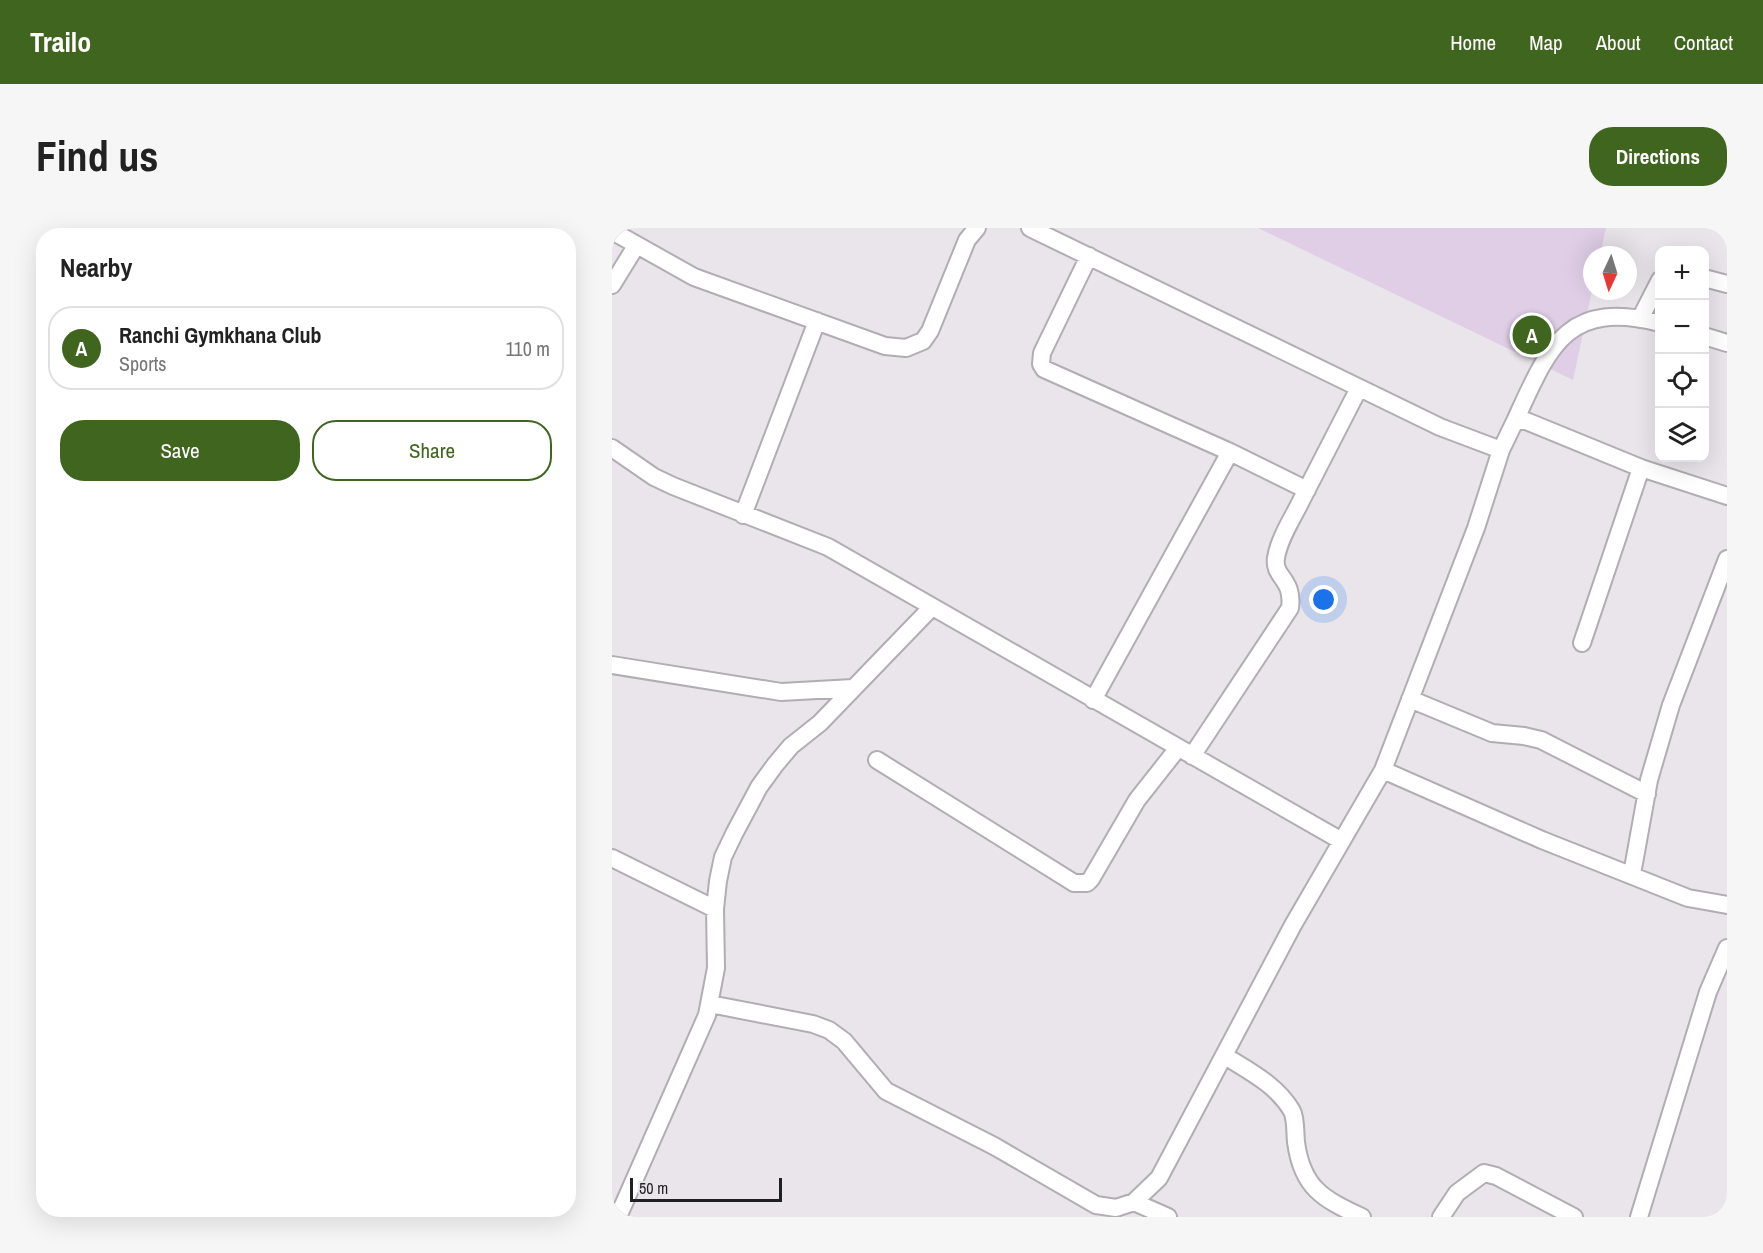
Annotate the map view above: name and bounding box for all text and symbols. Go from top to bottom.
text: Trailo [30,23,91,61]
text: Home [1450,28,1496,57]
text: Map [1529,28,1563,57]
text: About [1596,28,1641,57]
text: Contact [1674,28,1733,57]
button: Directions [1589,127,1727,186]
text: Find us [36,128,158,184]
north arrow [1583,246,1637,300]
map controls [1655,246,1709,462]
button: + [1655,246,1709,300]
text: Nearby [60,250,132,285]
button: − [1655,300,1709,354]
pin: A [1512,312,1552,358]
text: Ranchi Gymkhana Club [119,320,322,350]
text: A [76,335,87,362]
text: 110 m [506,335,550,362]
text: Sports [119,350,166,377]
button: locate [1655,354,1709,408]
button: layers [1655,408,1709,462]
button: Save [60,420,300,481]
button: Share [312,420,552,481]
your location [1309,585,1338,614]
scale bar [630,1175,782,1202]
text: 50 m [639,1177,668,1199]

